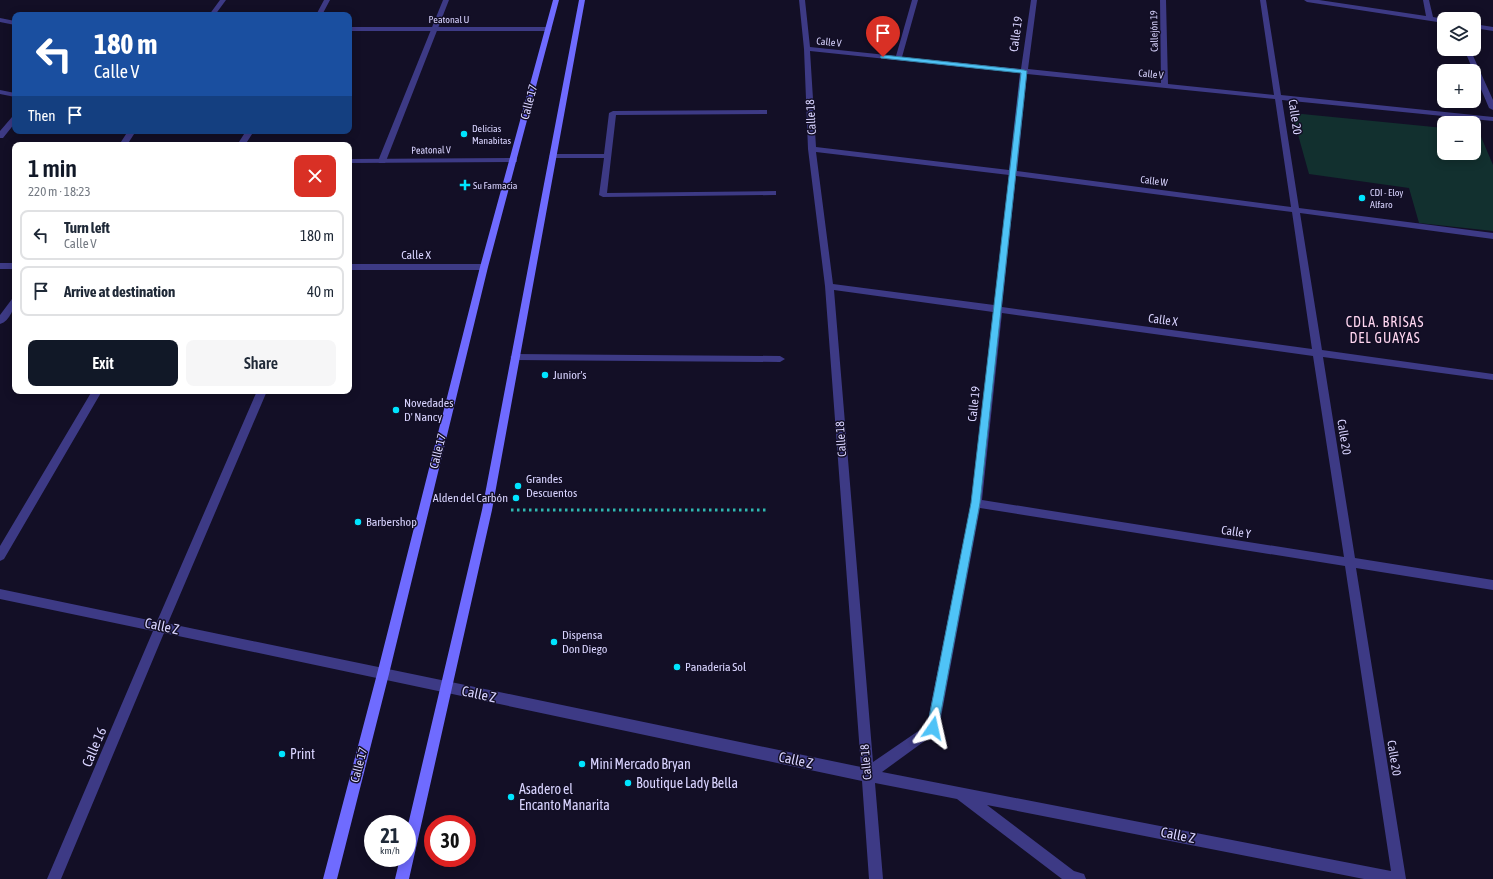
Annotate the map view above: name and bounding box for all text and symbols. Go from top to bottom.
street label: Callejón 19 [1148,10,1160,52]
map controls [1437,12,1481,160]
button: layers [1437,12,1481,56]
street label: Peatonal U [429,14,470,25]
street label: Calle 19 [1007,15,1025,53]
pin [866,16,900,57]
icon: arrive [872,22,894,44]
icon: left [28,28,80,80]
text: 180 m [94,28,157,60]
street label: Calle V [816,35,842,49]
text: Calle V [94,61,139,82]
button: + [1437,64,1481,108]
street label: Calle V [1138,67,1164,81]
street label: Calle 17 [518,83,540,121]
street label: Calle 20 [1286,98,1304,136]
street label: Calle 18 [803,99,819,135]
icon: arrive [64,104,86,126]
text: Then [28,107,56,124]
button: − [1437,116,1481,160]
place label: Delicias Manabitas [472,123,511,146]
marker: Delicias Manabitas [459,129,469,139]
street label: Peatonal V [411,144,451,156]
text: 1 min [28,155,77,182]
button: close [294,155,336,197]
street label: Calle W [1140,174,1169,188]
marker: Su Farmacia [460,180,470,190]
place label: Su Farmacia [473,180,518,191]
text: 220 m · 18:23 [28,184,91,199]
place label: CDI - Eloy Alfaro [1370,187,1403,210]
marker: CDI - Eloy Alfaro [1357,193,1367,203]
text: Turn left [64,219,110,236]
icon: left [30,224,52,246]
text: 180 m [300,227,334,244]
text: Calle V [64,236,97,251]
street label: Calle X [401,248,431,262]
icon: arrive [30,280,52,302]
text: Arrive at destination [64,283,175,300]
text: 40 m [307,283,334,300]
street label: Calle X [1147,311,1179,329]
district label: CDLA. BRISAS DEL GUAYAS [1346,314,1424,346]
button: Exit [28,340,178,386]
button: Share [186,340,336,386]
place label: Junior's [553,368,587,382]
marker: Junior's [540,370,550,380]
street label: Calle 19 [965,385,983,422]
place label: Novedades D' Nancy [404,396,453,424]
marker: Novedades D' Nancy [391,405,401,415]
street label: Calle 20 [1334,418,1354,456]
street label: Calle 18 [833,420,849,457]
street label: Calle 17 [427,432,449,470]
place label: Grandes Descuentos [526,472,577,500]
marker: Grandes Descuentos [513,481,523,491]
place label: Alden del Carbón [433,491,508,505]
marker: Alden del Carbón [511,493,521,503]
place label: Barbershop [366,515,417,529]
marker: Barbershop [353,517,363,527]
street label: Calle Y [1220,523,1252,541]
street label: Calle Z [143,615,181,637]
place label: Dispensa Don Diego [562,628,608,656]
marker: Dispensa Don Diego [549,637,559,647]
place label: Panadería Sol [685,660,747,674]
marker: Panadería Sol [672,662,682,672]
street label: Calle Z [460,683,498,705]
position arrow [912,707,954,749]
street label: Calle 16 [79,724,110,769]
street label: Calle 20 [1384,739,1404,777]
street label: Calle 18 [857,743,875,780]
place label: Print [290,746,315,762]
street label: Calle 17 [348,746,370,784]
marker: Print [277,749,287,759]
street label: Calle Z [777,749,815,771]
place label: Mini Mercado Bryan [590,756,691,772]
marker: Mini Mercado Bryan [577,759,587,769]
place label: Boutique Lady Bella [636,775,738,791]
marker: Boutique Lady Bella [623,778,633,788]
place label: Asadero el Encanto Manarita [519,781,610,813]
marker: Asadero el Encanto Manarita [506,792,516,802]
speed limit sign: 30 [424,815,476,867]
text: 21 [381,824,399,847]
street label: Calle Z [1159,824,1197,846]
text: km/h [380,845,400,856]

